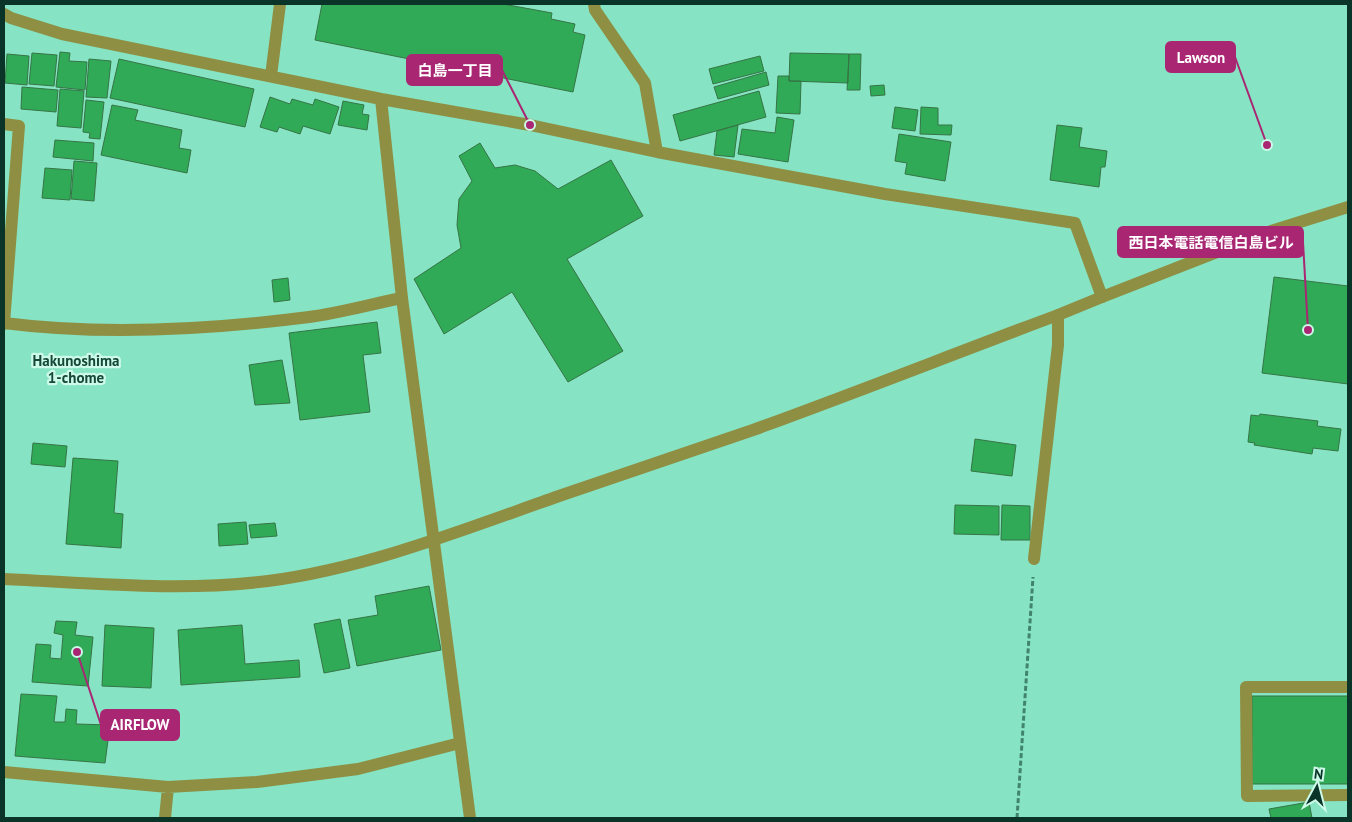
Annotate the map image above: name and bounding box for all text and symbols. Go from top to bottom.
callout: Lawson [1166,42,1235,72]
text: Lawson [1177,48,1225,67]
callout: 白島一丁目 [407,55,502,85]
text: 白島一丁目 [417,61,493,80]
callout: 西日本電話電信白島ビル [1118,227,1303,257]
text: 西日本電話電信白島ビル [1128,233,1294,252]
district label: Hakunoshima 1-chome [33,351,119,387]
callout: AIRFLOW [101,710,179,740]
text: AIRFLOW [111,715,170,734]
north arrow [1292,762,1342,812]
text: N [1313,765,1324,784]

